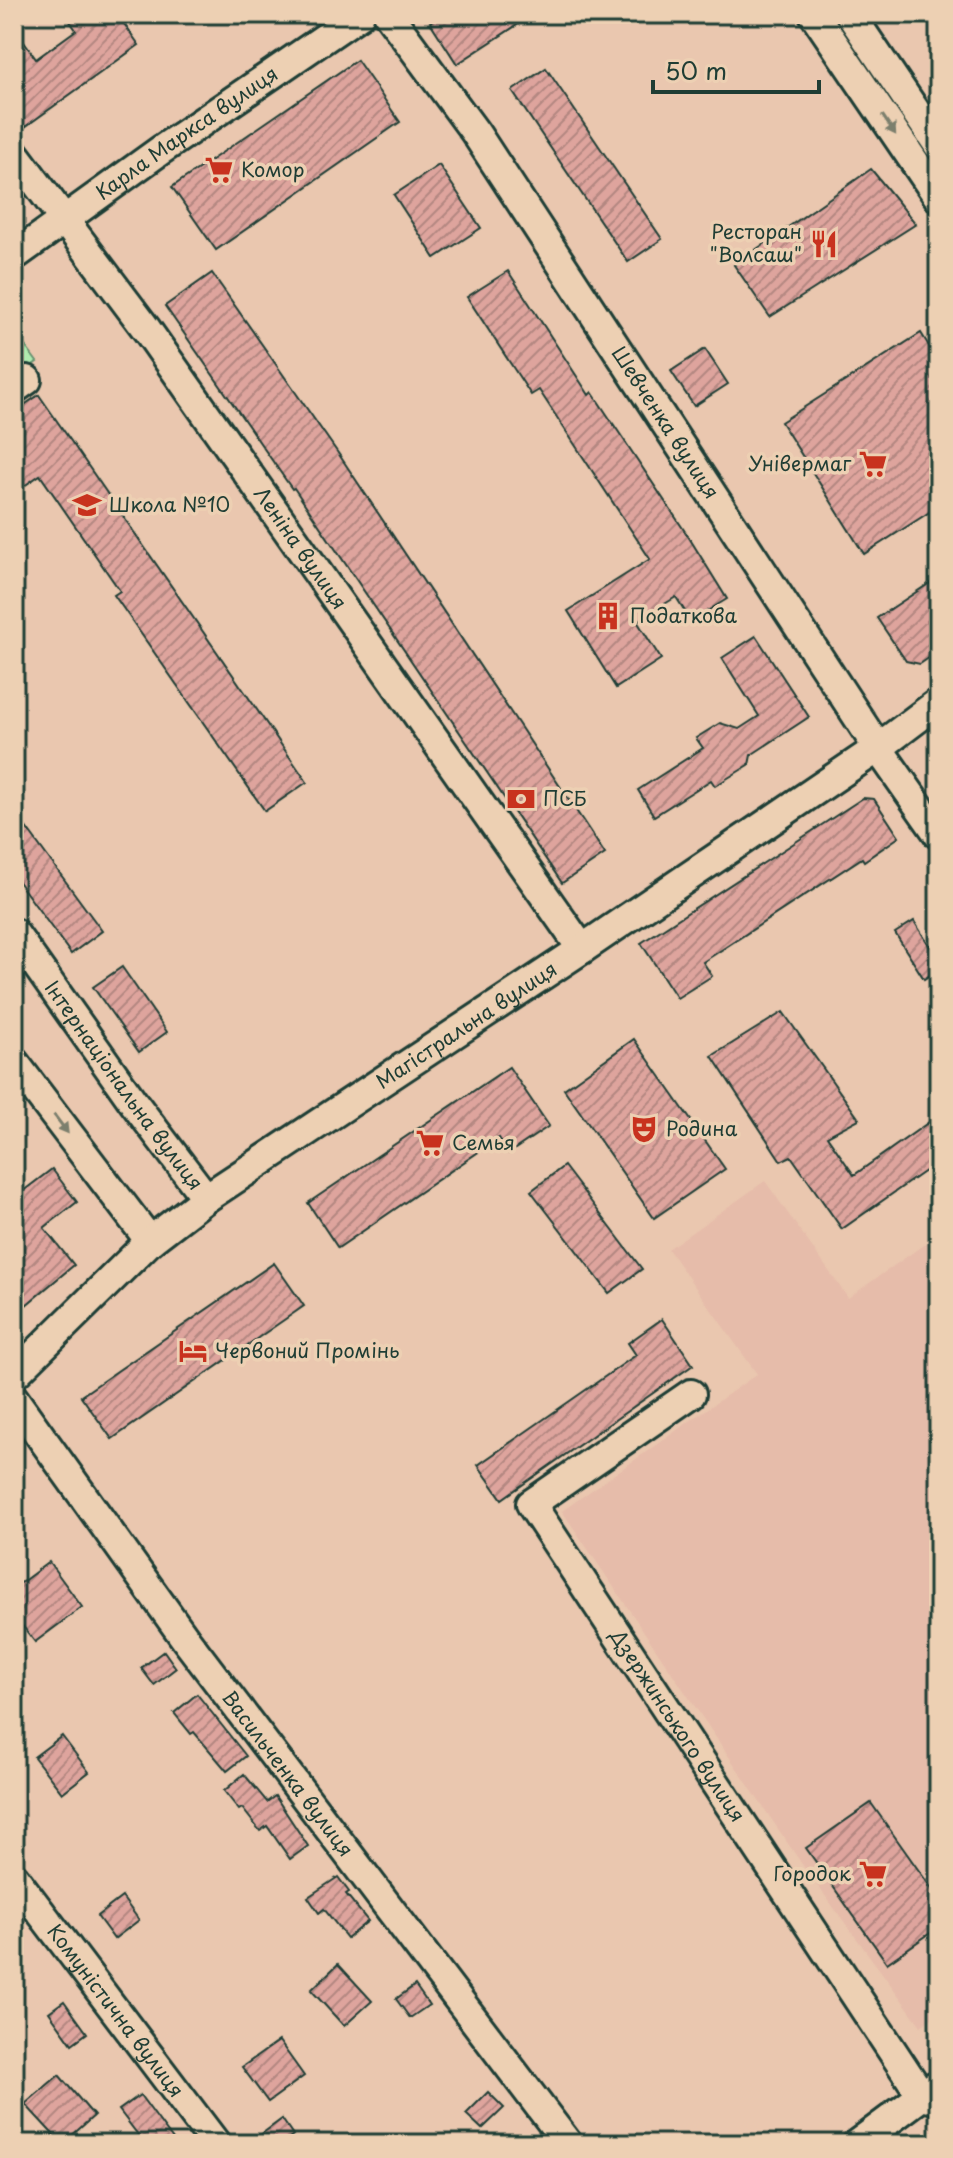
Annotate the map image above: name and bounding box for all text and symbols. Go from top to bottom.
scale bar [653,44,819,94]
text: 50 m [665,52,727,88]
street label: Карла Маркса вулиця [89,58,284,207]
one-way arrow [881,114,896,135]
place label: Комор [241,154,305,184]
supermarket icon: Комор [204,155,234,185]
place label: Ресторан "Волсаш" [709,216,802,269]
restaurant icon: Ресторан "Волсаш" [809,229,839,259]
street label: Шевченка вулиця [605,340,727,504]
place label: Універмаг [749,448,852,478]
supermarket icon: Універмаг [858,449,888,479]
street label: Леніна вулиця [247,480,355,615]
place label: Школа №10 [109,489,230,519]
school or university icon: Школа №10 [72,490,102,520]
place label: Податкова [630,600,737,630]
building icon: Податкова [593,601,623,631]
place label: ПСБ [543,783,587,813]
bank icon: ПСБ [506,784,536,814]
street label: Магістральна вулиця [369,954,563,1096]
street label: Інтернаціональна вулиця [38,974,211,1196]
place label: Родина [666,1113,738,1143]
one-way arrow [53,1114,69,1135]
theatre icon: Родина [629,1114,659,1144]
place label: Семья [452,1127,515,1157]
supermarket icon: Семья [415,1128,445,1158]
place label: Червоний Промінь [215,1335,399,1365]
hotel icon: Червоний Промінь [178,1336,208,1366]
street label: Дзержинського вулиця [603,1622,753,1828]
street label: Васильченка вулиця [215,1684,361,1863]
place label: Городок [773,1858,851,1888]
supermarket icon: Городок [858,1859,888,1889]
street label: Комуністична вулиця [41,1917,192,2103]

